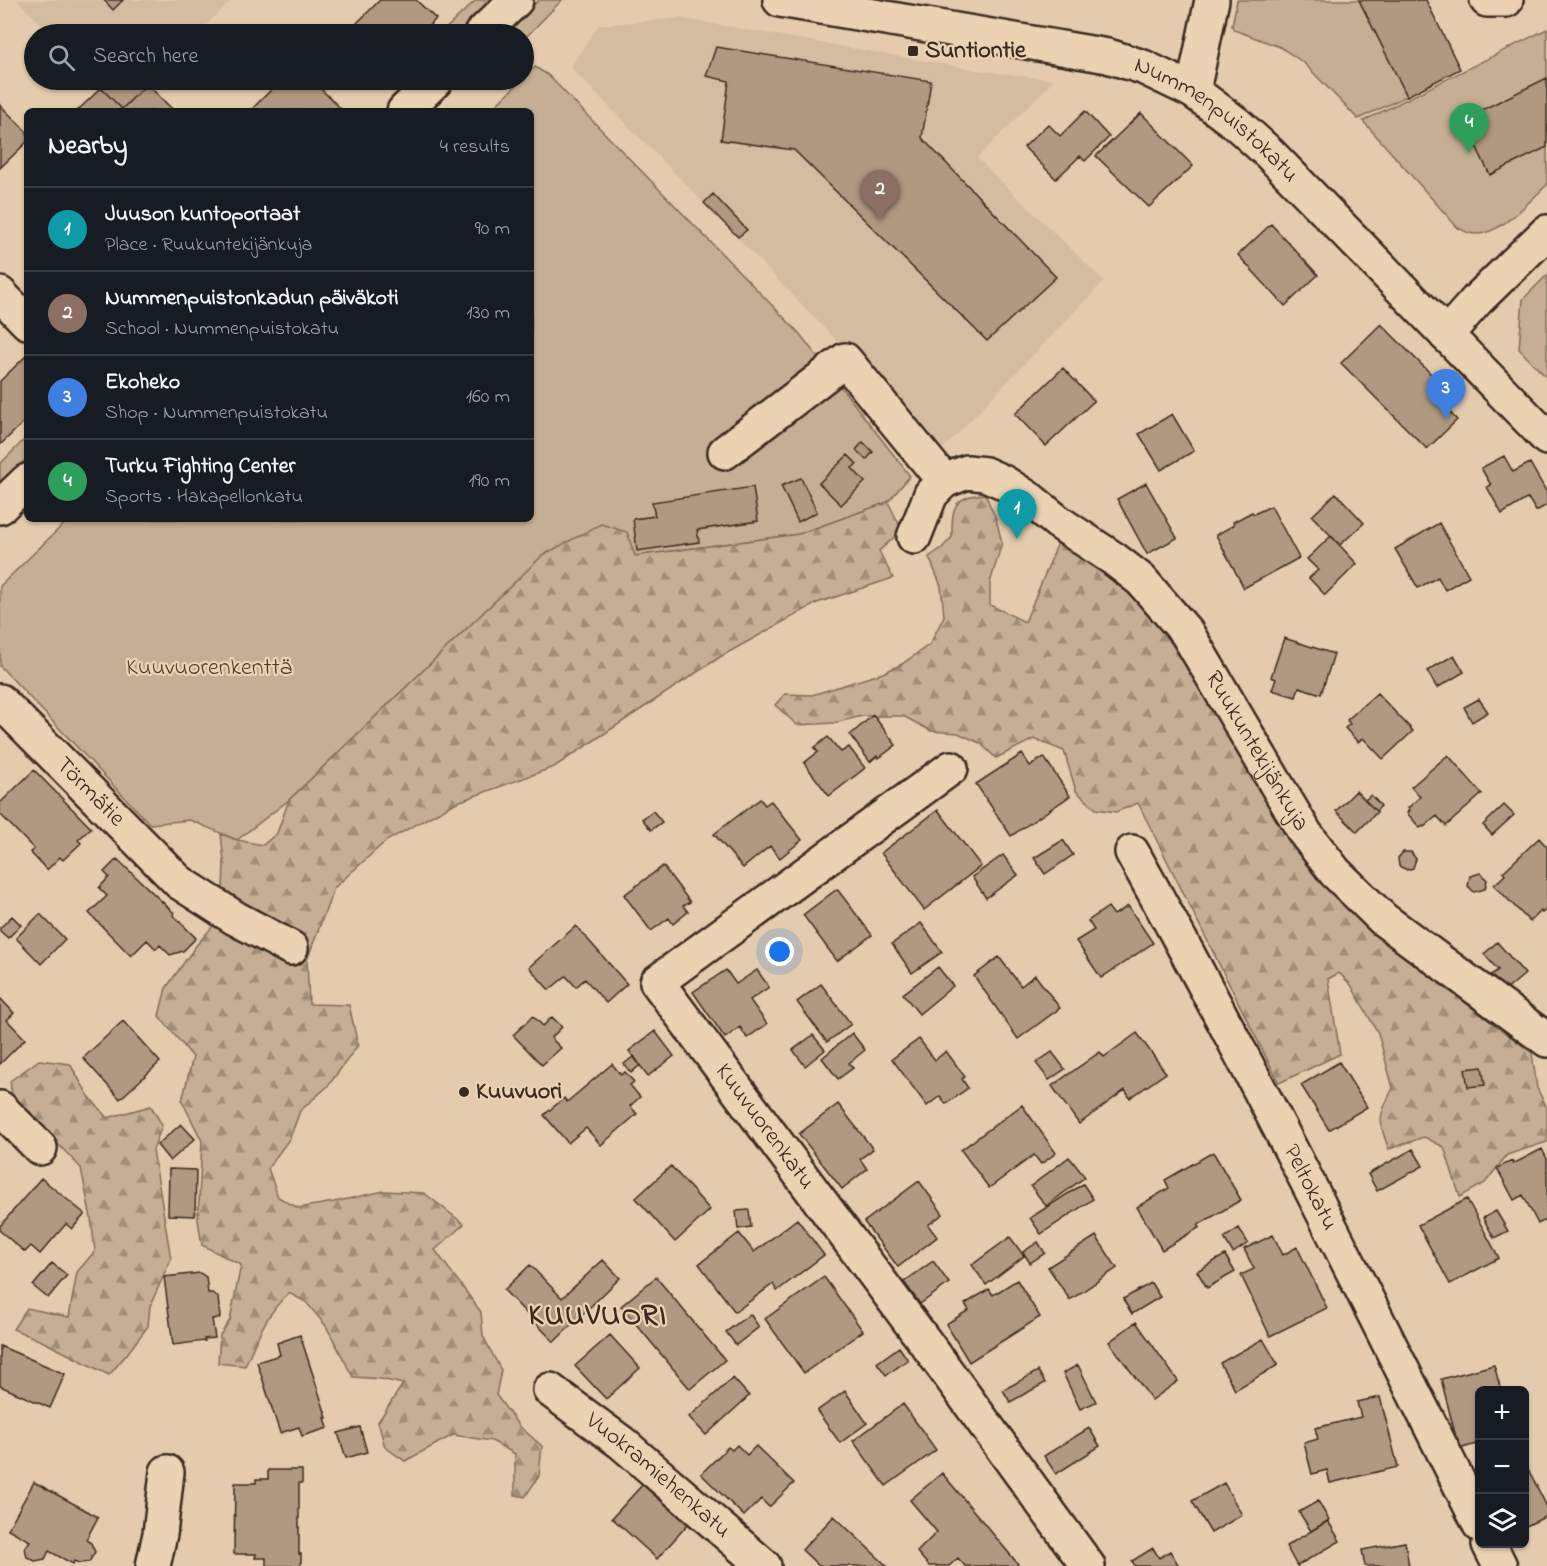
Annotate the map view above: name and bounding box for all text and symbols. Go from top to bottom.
search box [24,24,534,90]
place label: Suntiontie [925,34,1027,69]
icon: search [45,41,78,74]
text: Search here [93,41,198,73]
marker: Suntiontie [906,44,920,58]
street label: Nummenpuistokatu [1130,48,1307,191]
pin: 4 [1450,104,1488,153]
text: Nearby [48,128,127,166]
text: 4 results [440,133,510,162]
pin: 2 [860,170,900,220]
text: Juuson kuntoportaat [105,199,300,231]
text: 1 [64,215,71,244]
text: 90 m [475,215,510,244]
text: Place · Ruukuntekijänkuja [105,231,312,260]
text: Nummenpuistonkadun päiväkoti [105,283,398,315]
text: 2 [63,299,72,328]
text: 130 m [466,299,510,328]
text: School · Nummenpuistokatu [105,315,339,344]
text: Ekoheko [105,367,180,399]
pin: 3 [1426,370,1466,419]
text: 3 [63,383,72,412]
text: 160 m [466,383,510,412]
text: Shop · Nummenpuistokatu [105,399,328,428]
text: Turku Fighting Center [105,451,295,483]
text: 4 [63,467,72,496]
text: 190 m [468,467,510,496]
text: Sports · Hakapellonkatu [105,483,303,512]
pin: 1 [998,490,1036,539]
park label: Kuuvuorenkenttä [126,651,292,686]
street label: Ruukuntekijänkuja [1196,664,1318,838]
street label: Törmätie [47,749,133,835]
your location [765,937,794,966]
street label: Kuuvuorenkatu [706,1056,823,1197]
place label: Kuuvuori [476,1075,562,1110]
marker: Kuuvuori [457,1085,471,1099]
street label: Peltokatu [1274,1139,1347,1237]
district label: KUUVUORI [528,1295,668,1339]
map controls [1475,1386,1529,1548]
button: + [1475,1386,1529,1440]
street label: Vuokramiehenkatu [577,1404,738,1547]
button: − [1475,1440,1529,1494]
button: layers [1475,1494,1529,1548]

